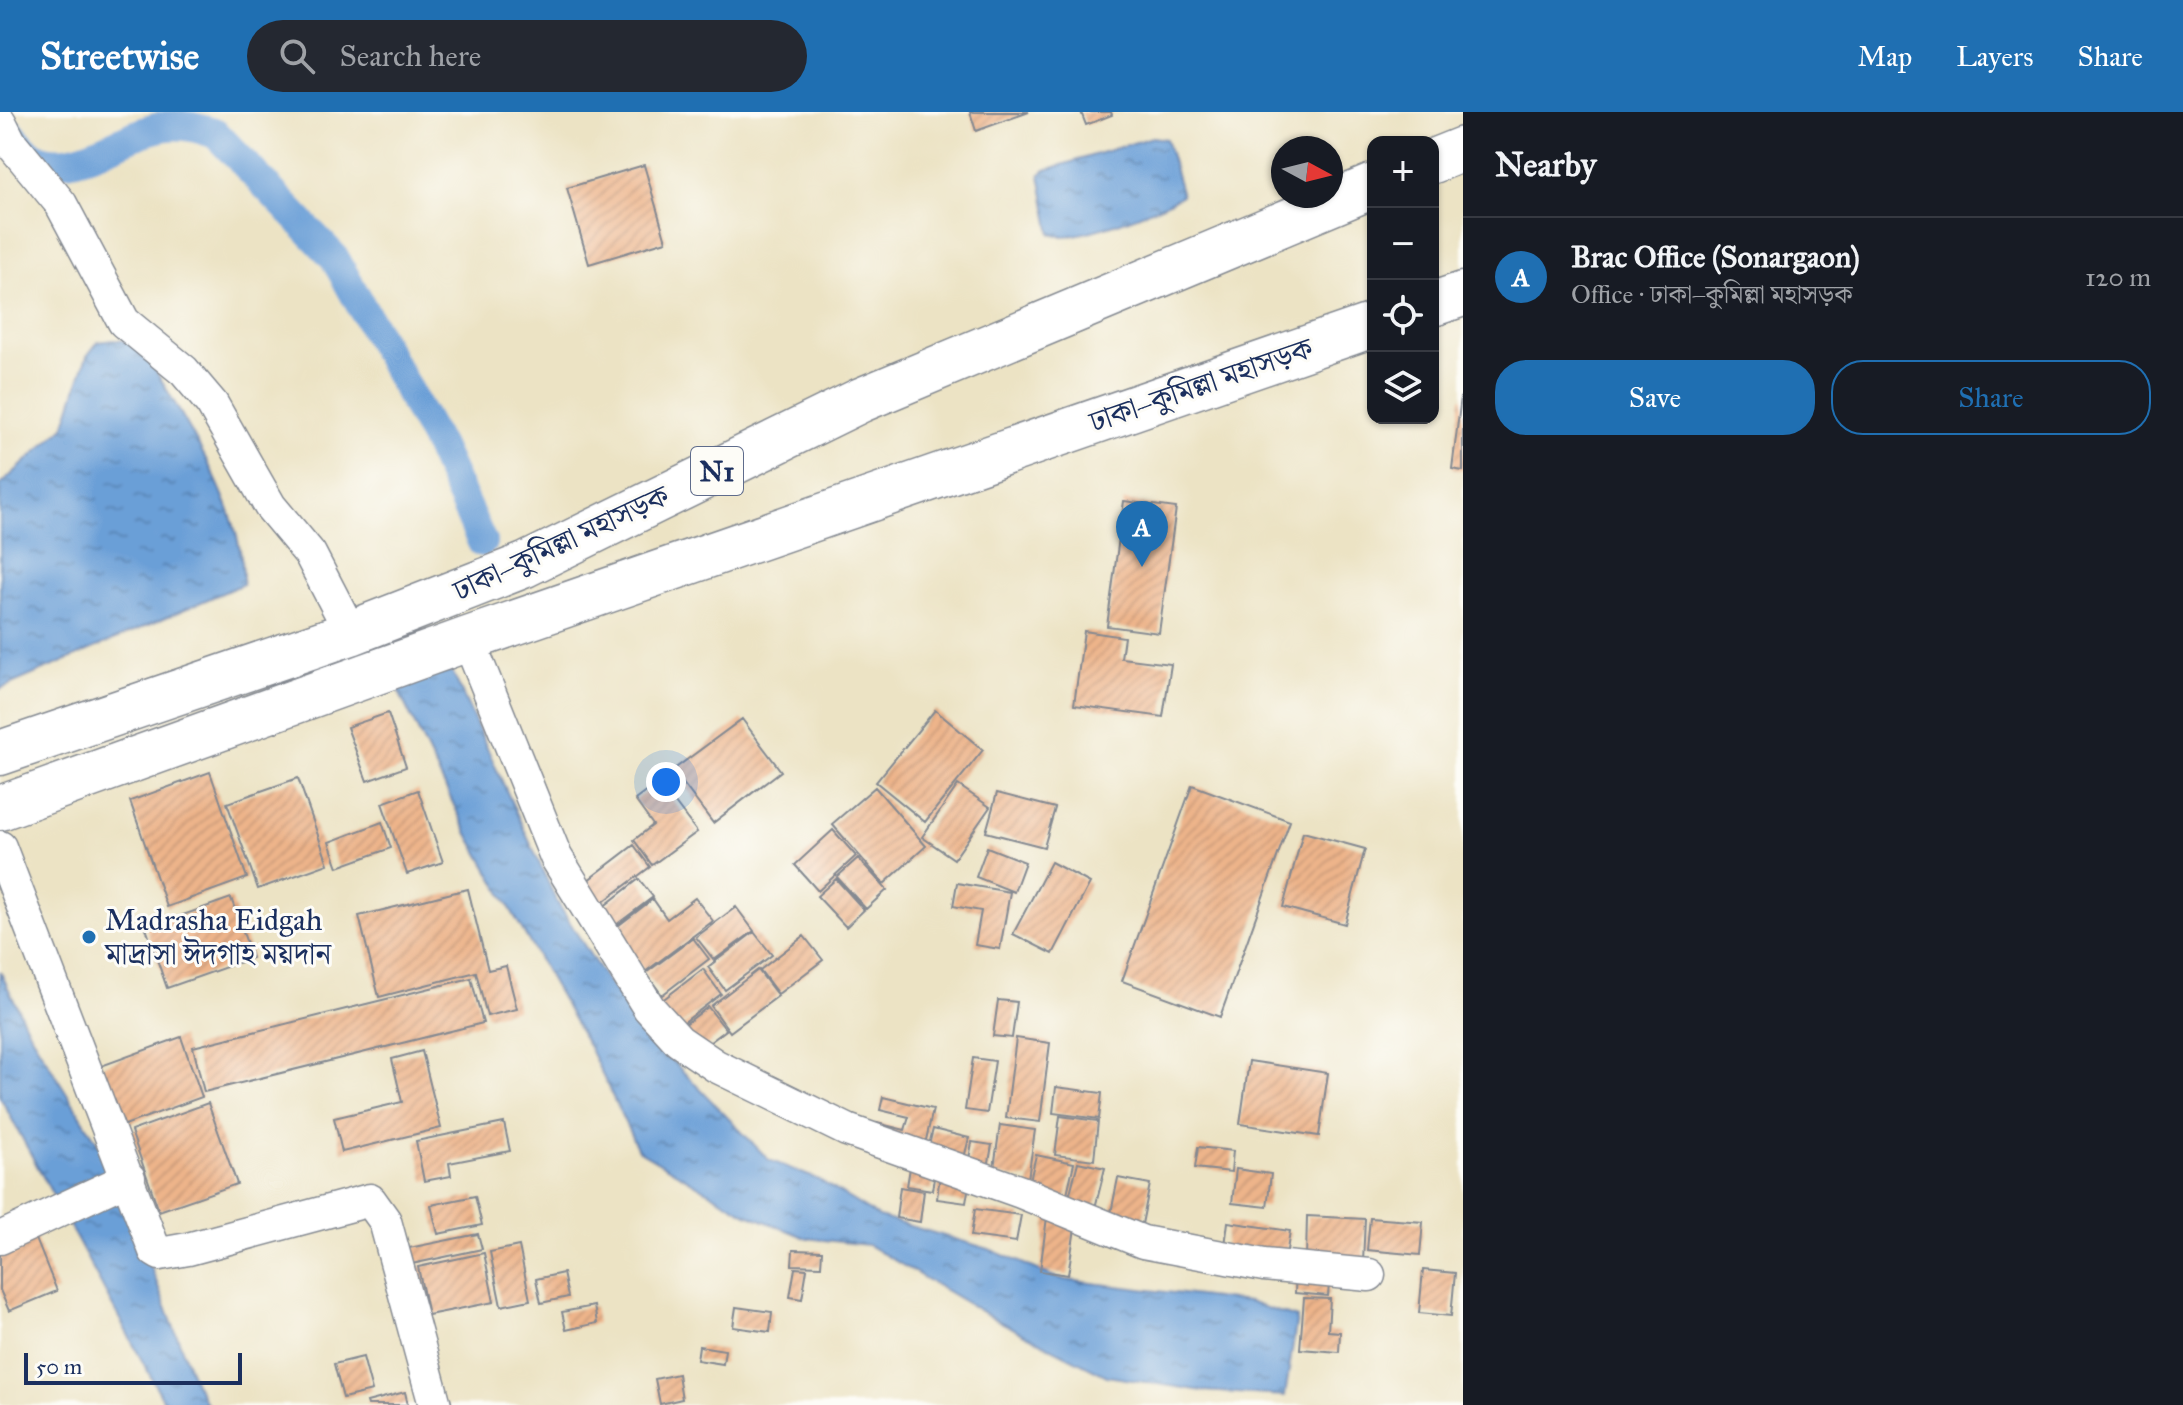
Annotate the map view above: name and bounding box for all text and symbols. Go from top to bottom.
search box [247,20,807,92]
text: Streetwise [40,33,199,79]
icon: search [275,34,319,78]
text: Search here [339,38,481,74]
text: Map [1857,39,1912,74]
text: Layers [1956,39,2034,74]
text: Share [2078,39,2143,74]
north arrow [1271,136,1343,208]
map controls [1367,136,1439,424]
button: + [1367,136,1439,208]
text: Nearby [1495,144,1597,185]
button: − [1367,208,1439,280]
text: Brac Office (Sonargaon) [1571,239,1860,275]
text: A [1512,261,1530,293]
text: 120 m [2085,261,2151,293]
text: Office · ঢাকা–কুমিল্লা মহাসড়ক [1571,278,1852,310]
button: locate [1367,280,1439,352]
street label: ঢাকা–কুমিল্লা মহাসড়ক [1084,330,1318,440]
button: layers [1367,352,1439,424]
button: Save [1495,360,1815,435]
button: Share [1831,360,2151,435]
road number: N1 [691,447,743,495]
street label: ঢাকা–কুমিল্লা মহাসড়ক [447,477,675,609]
pin: A [1116,501,1168,567]
your location [646,762,686,802]
place label: Madrasha Eidgah মাদ্রাসা ঈদগাহ ময়দান [104,902,332,972]
marker: Madrasha Eidgah মাদ্রাসা ঈদগাহ ময়দান [80,928,98,946]
scale bar [24,1349,242,1385]
text: 50 m [36,1353,82,1380]

